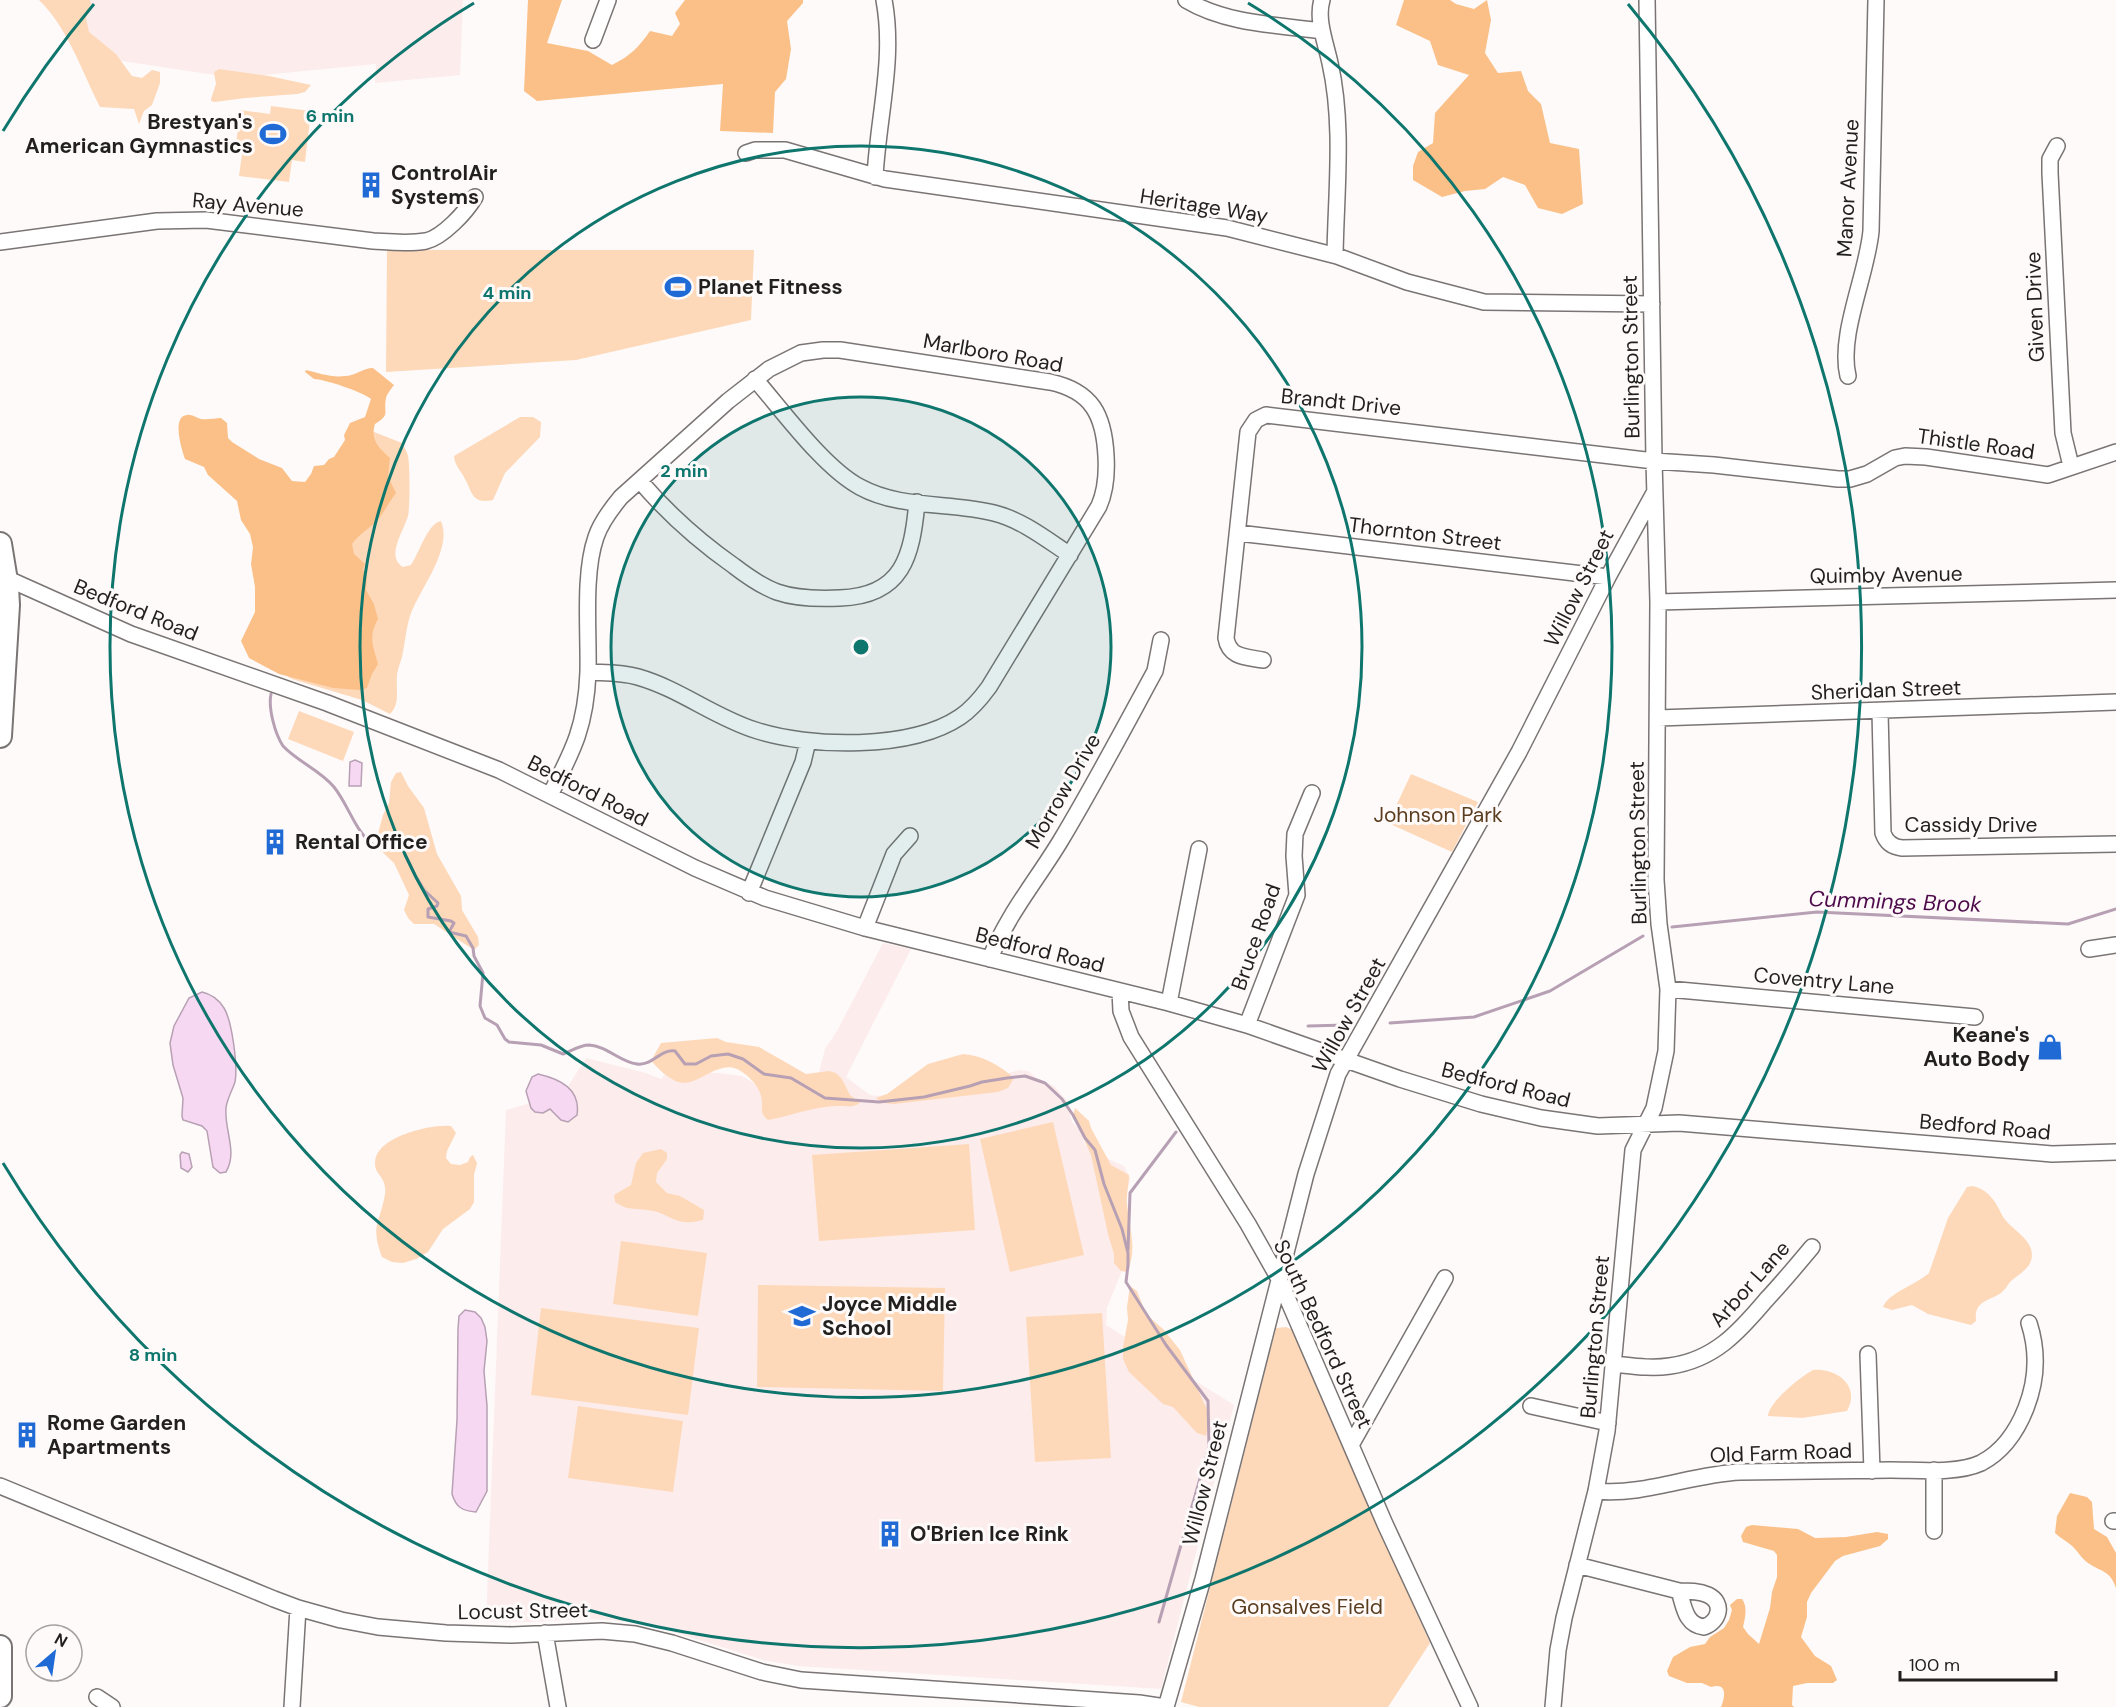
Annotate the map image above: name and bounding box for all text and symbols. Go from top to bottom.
text: 6 min [306,104,354,128]
place label: Brestyan's American Gymnastics [25,108,253,160]
street label: Manor Avenue [1830,118,1866,258]
sports icon: Brestyan's American Gymnastics [258,119,288,149]
place label: ControlAir Systems [391,159,498,211]
building icon: ControlAir Systems [356,170,386,200]
street label: Heritage Way [1138,182,1271,230]
street label: Ray Avenue [191,186,305,224]
street label: Given Drive [2019,251,2051,363]
sports icon: Planet Fitness [663,272,693,302]
place label: Planet Fitness [698,273,843,301]
street label: Burlington Street [1616,275,1646,439]
text: 4 min [483,281,531,305]
street label: Marlboro Road [921,327,1065,379]
street label: Brandt Drive [1280,382,1403,422]
street label: Thistle Road [1915,422,2037,466]
text: 2 min [660,459,708,483]
street label: Thornton Street [1347,511,1503,557]
street label: Willow Street [1537,525,1621,651]
street label: Quimby Avenue [1809,560,1963,590]
street label: Bedford Road [70,572,202,648]
centre of rings [851,637,871,657]
street label: Sheridan Street [1810,673,1962,707]
street label: Morrow Drive [1019,728,1107,854]
street label: Bedford Road [523,749,653,833]
street label: Burlington Street [1623,761,1653,925]
park label: Johnson Park [1373,801,1503,829]
street label: Cassidy Drive [1905,811,2037,839]
building icon: Rental Office [260,827,290,857]
place label: Rental Office [295,828,428,856]
street label: Bruce Road [1225,880,1287,994]
water label: Cummings Brook [1808,884,1983,919]
street label: Bedford Road [973,920,1107,980]
street label: Willow Street [1306,952,1392,1078]
street label: Coventry Lane [1752,961,1896,1001]
place label: Keane's Auto Body [1923,1021,2030,1073]
shop icon: Keane's Auto Body [2035,1032,2065,1062]
street label: Bedford Road [1439,1055,1573,1115]
street label: Bedford Road [1918,1107,2052,1147]
street label: South Bedford Street [1267,1235,1379,1433]
street label: Arbor Lane [1704,1235,1796,1333]
street label: Burlington Street [1574,1254,1616,1420]
place label: Joyce Middle School [822,1290,957,1342]
school or university icon: Joyce Middle School [787,1301,817,1331]
text: 8 min [129,1343,177,1367]
place label: Rome Garden Apartments [47,1409,186,1461]
street label: Willow Street [1176,1418,1234,1548]
building icon: Rome Garden Apartments [12,1420,42,1450]
street label: Old Farm Road [1709,1437,1853,1469]
building icon: O'Brien Ice Rink [875,1519,905,1549]
place label: O'Brien Ice Rink [910,1520,1069,1548]
park label: Gonsalves Field [1231,1593,1383,1621]
street label: Locust Street [457,1596,589,1626]
north arrow [24,1623,84,1683]
text: N [51,1628,71,1652]
scale bar [1900,1644,2056,1682]
text: 100 m [1909,1653,1960,1677]

